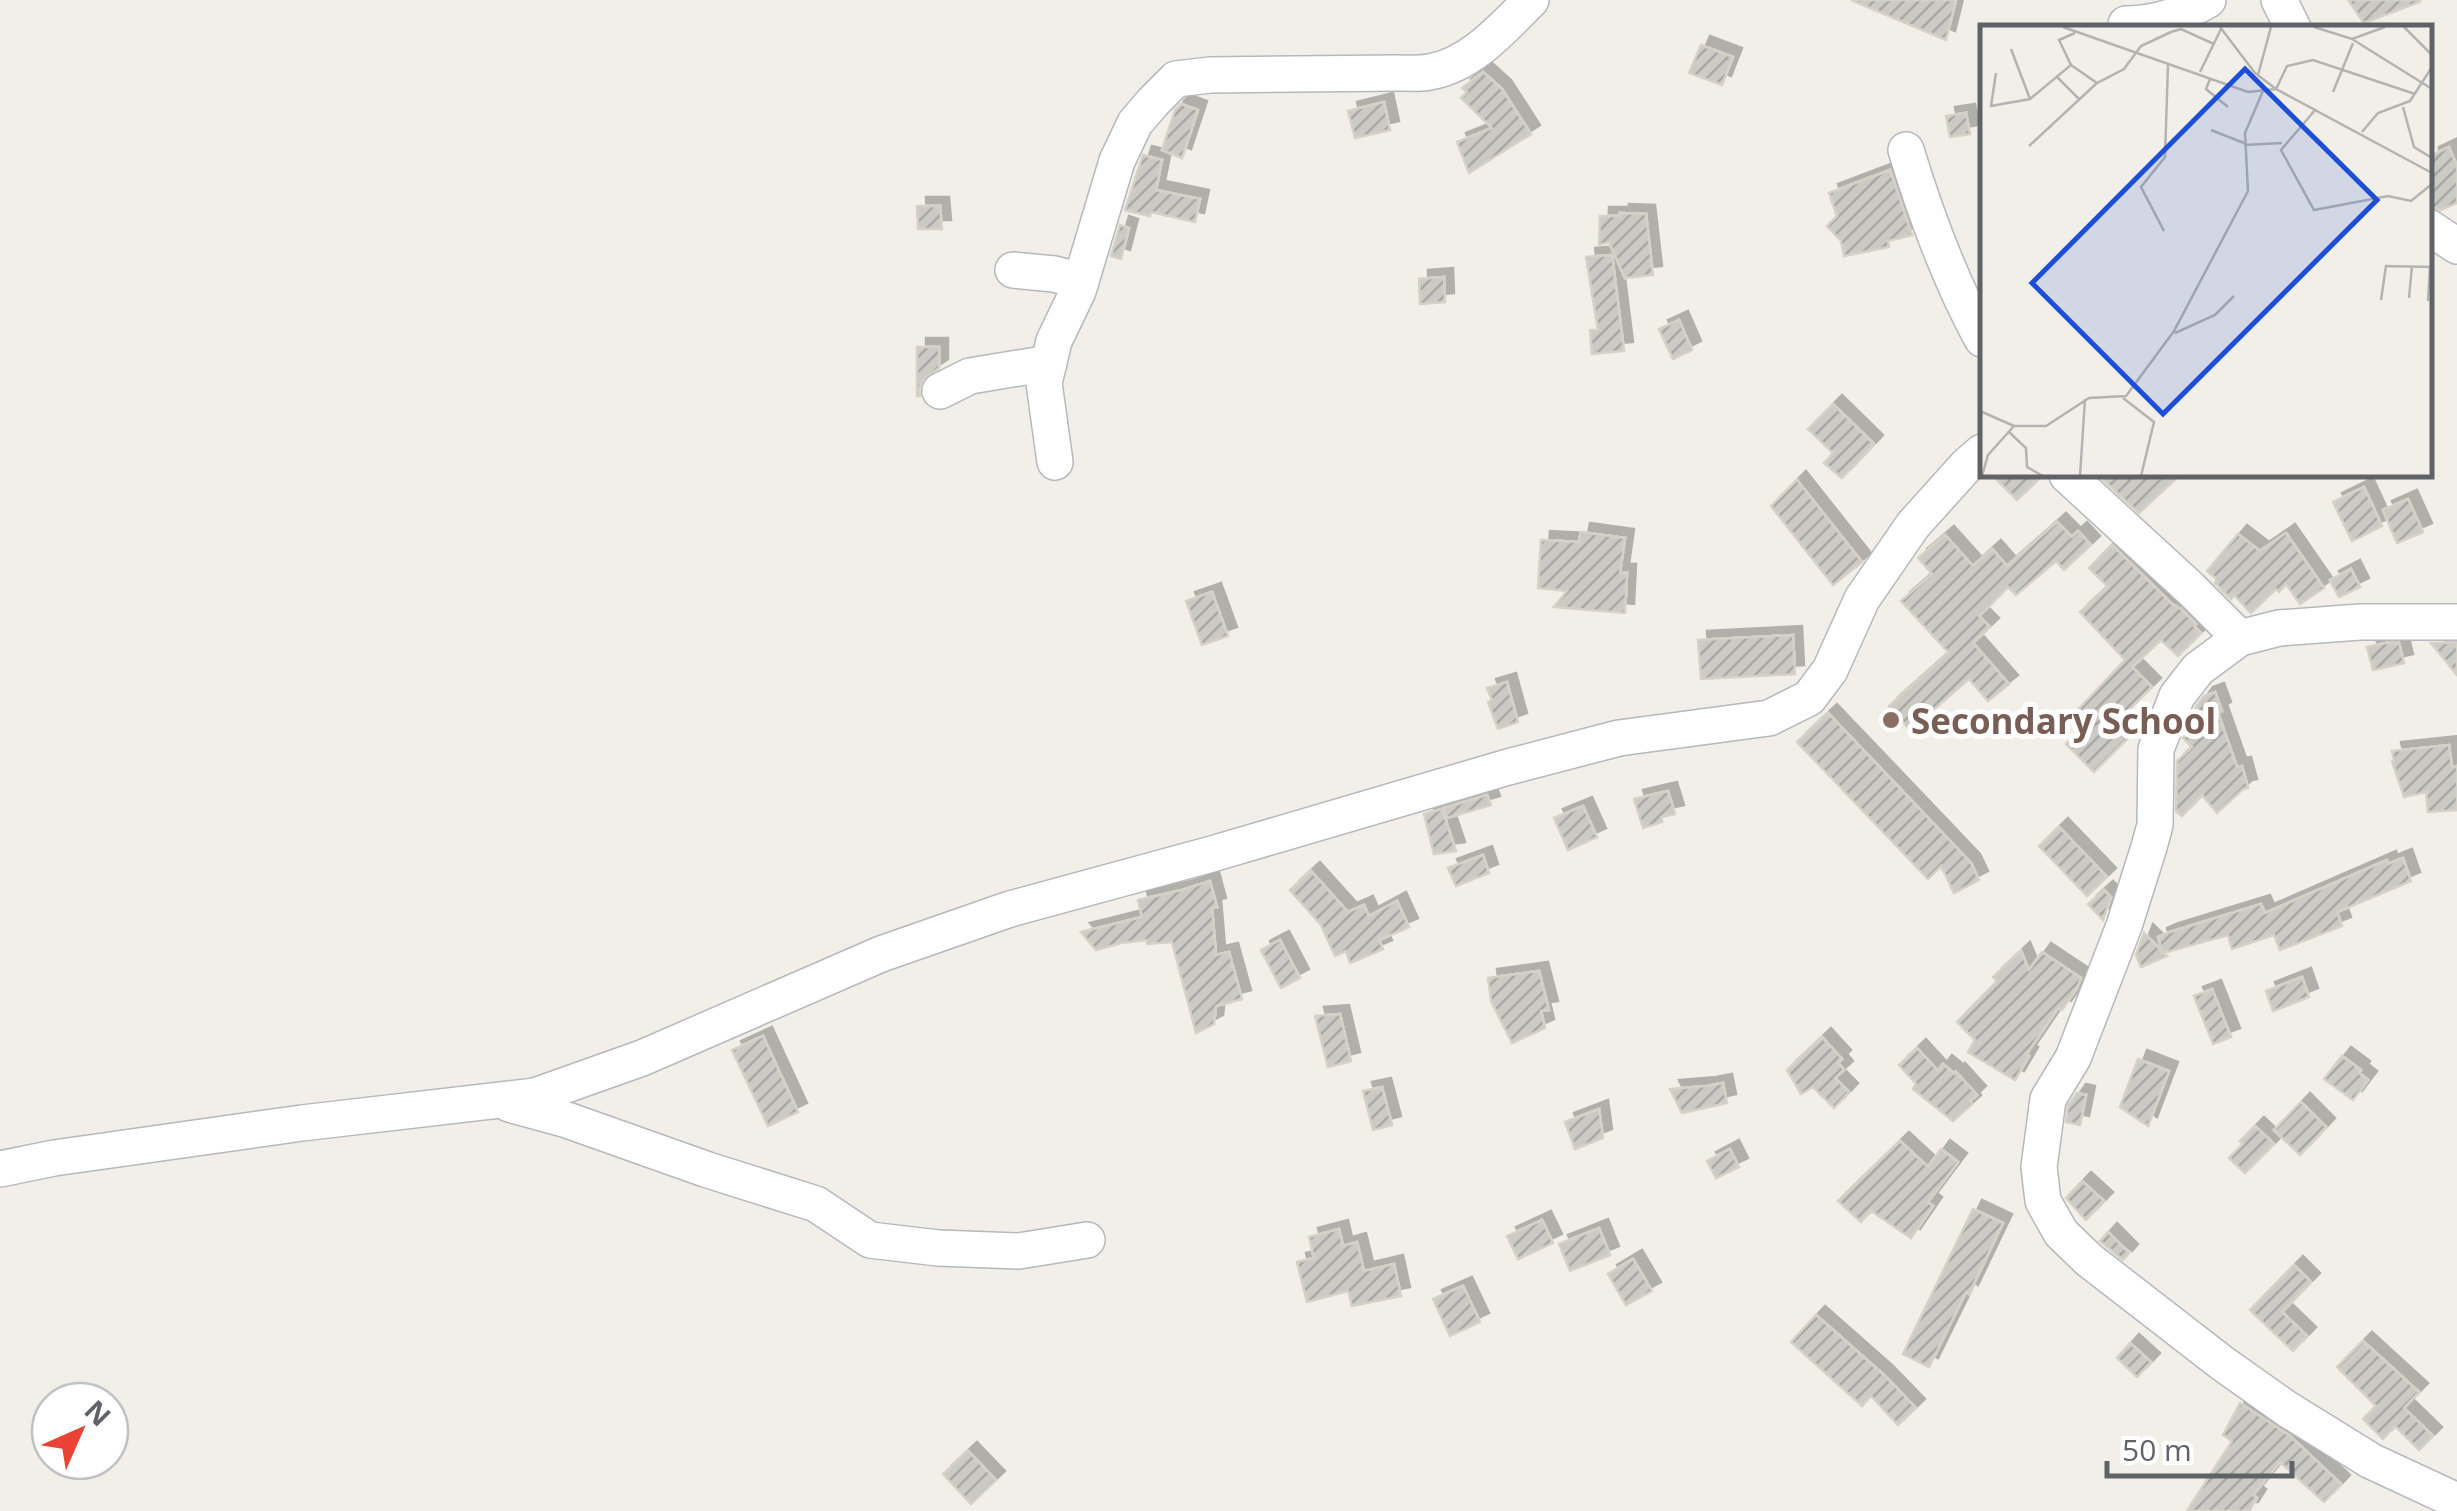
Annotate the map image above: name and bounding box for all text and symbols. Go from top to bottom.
inset map [1980,25,2432,478]
place label: Secondary School [1911,697,2216,744]
marker: Secondary School [1880,709,1902,731]
north arrow [30,1381,130,1481]
text: N [77,1391,120,1434]
scale bar [2107,1416,2292,1478]
text: 50 m [2122,1429,2192,1470]

